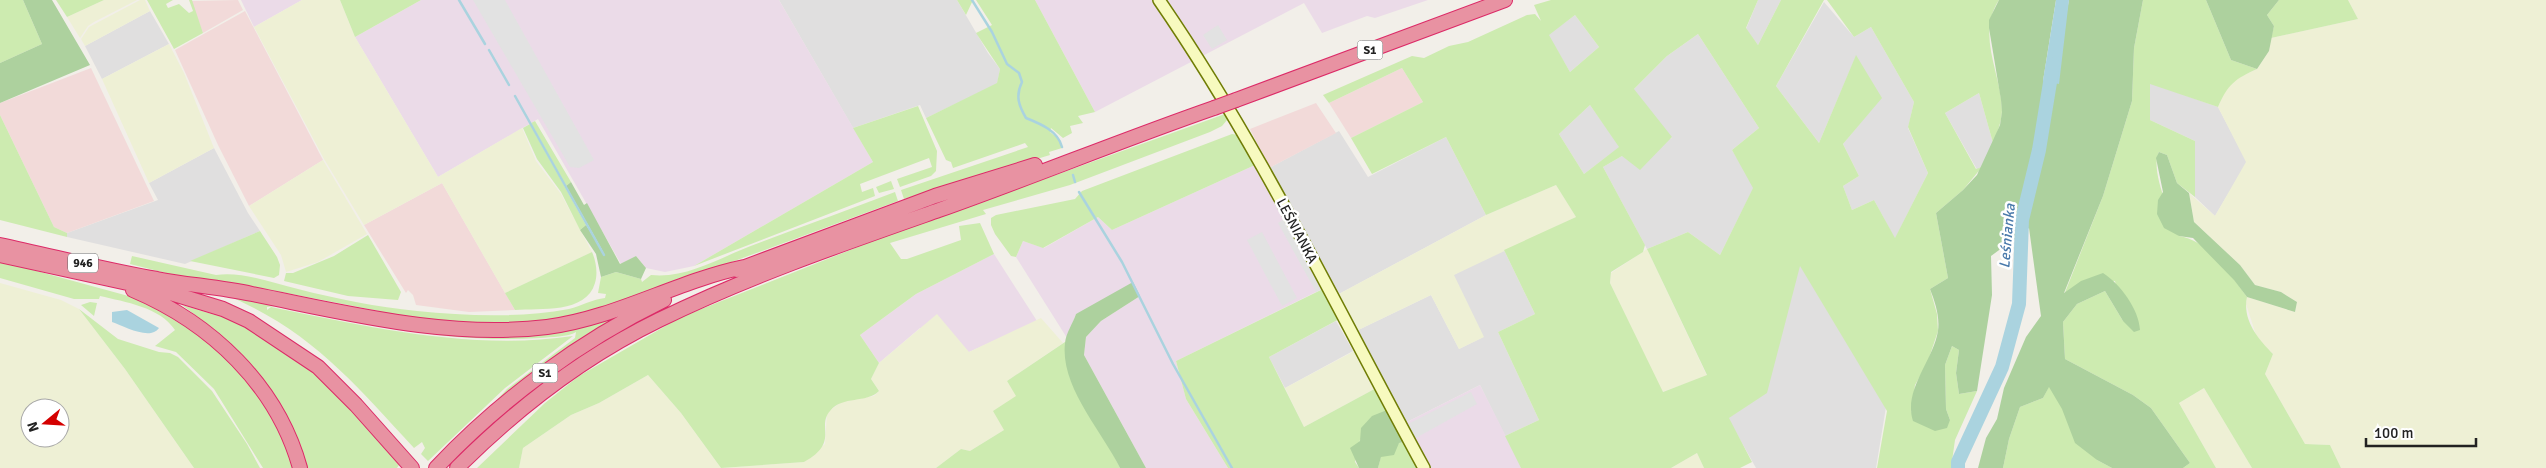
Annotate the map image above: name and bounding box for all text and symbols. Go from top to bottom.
road number: S1 [1358,40,1382,60]
street label: LEŚNIANKA [1273,195,1321,267]
water label: Leśnianka [1995,203,2019,269]
road number: 946 [68,254,98,272]
road number: S1 [532,363,558,382]
north arrow [20,398,70,448]
scale bar [2366,416,2476,448]
text: N [24,420,43,434]
text: 100 m [2374,424,2414,442]

